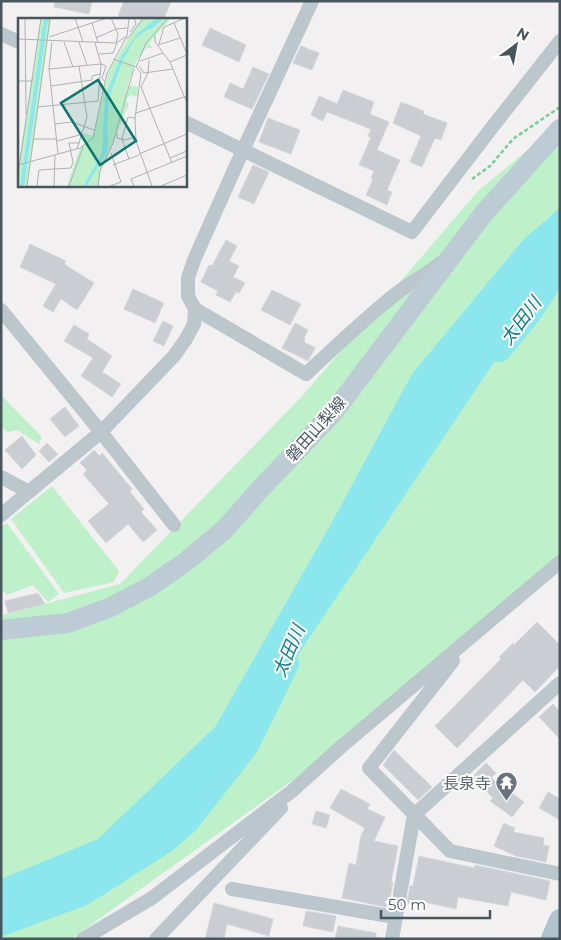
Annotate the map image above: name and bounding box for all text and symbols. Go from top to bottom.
inset map [18,18,186,186]
north arrow [491,20,541,70]
text: N [513,23,532,45]
water label: 太田川 [496,291,547,349]
street label: 磐田山梨線 [282,393,350,465]
water label: 太田川 [268,620,310,680]
temple icon: 長泉寺 [495,771,519,802]
place label: 長泉寺 [443,774,491,793]
scale bar [381,888,490,920]
text: 50 m [388,895,426,914]

